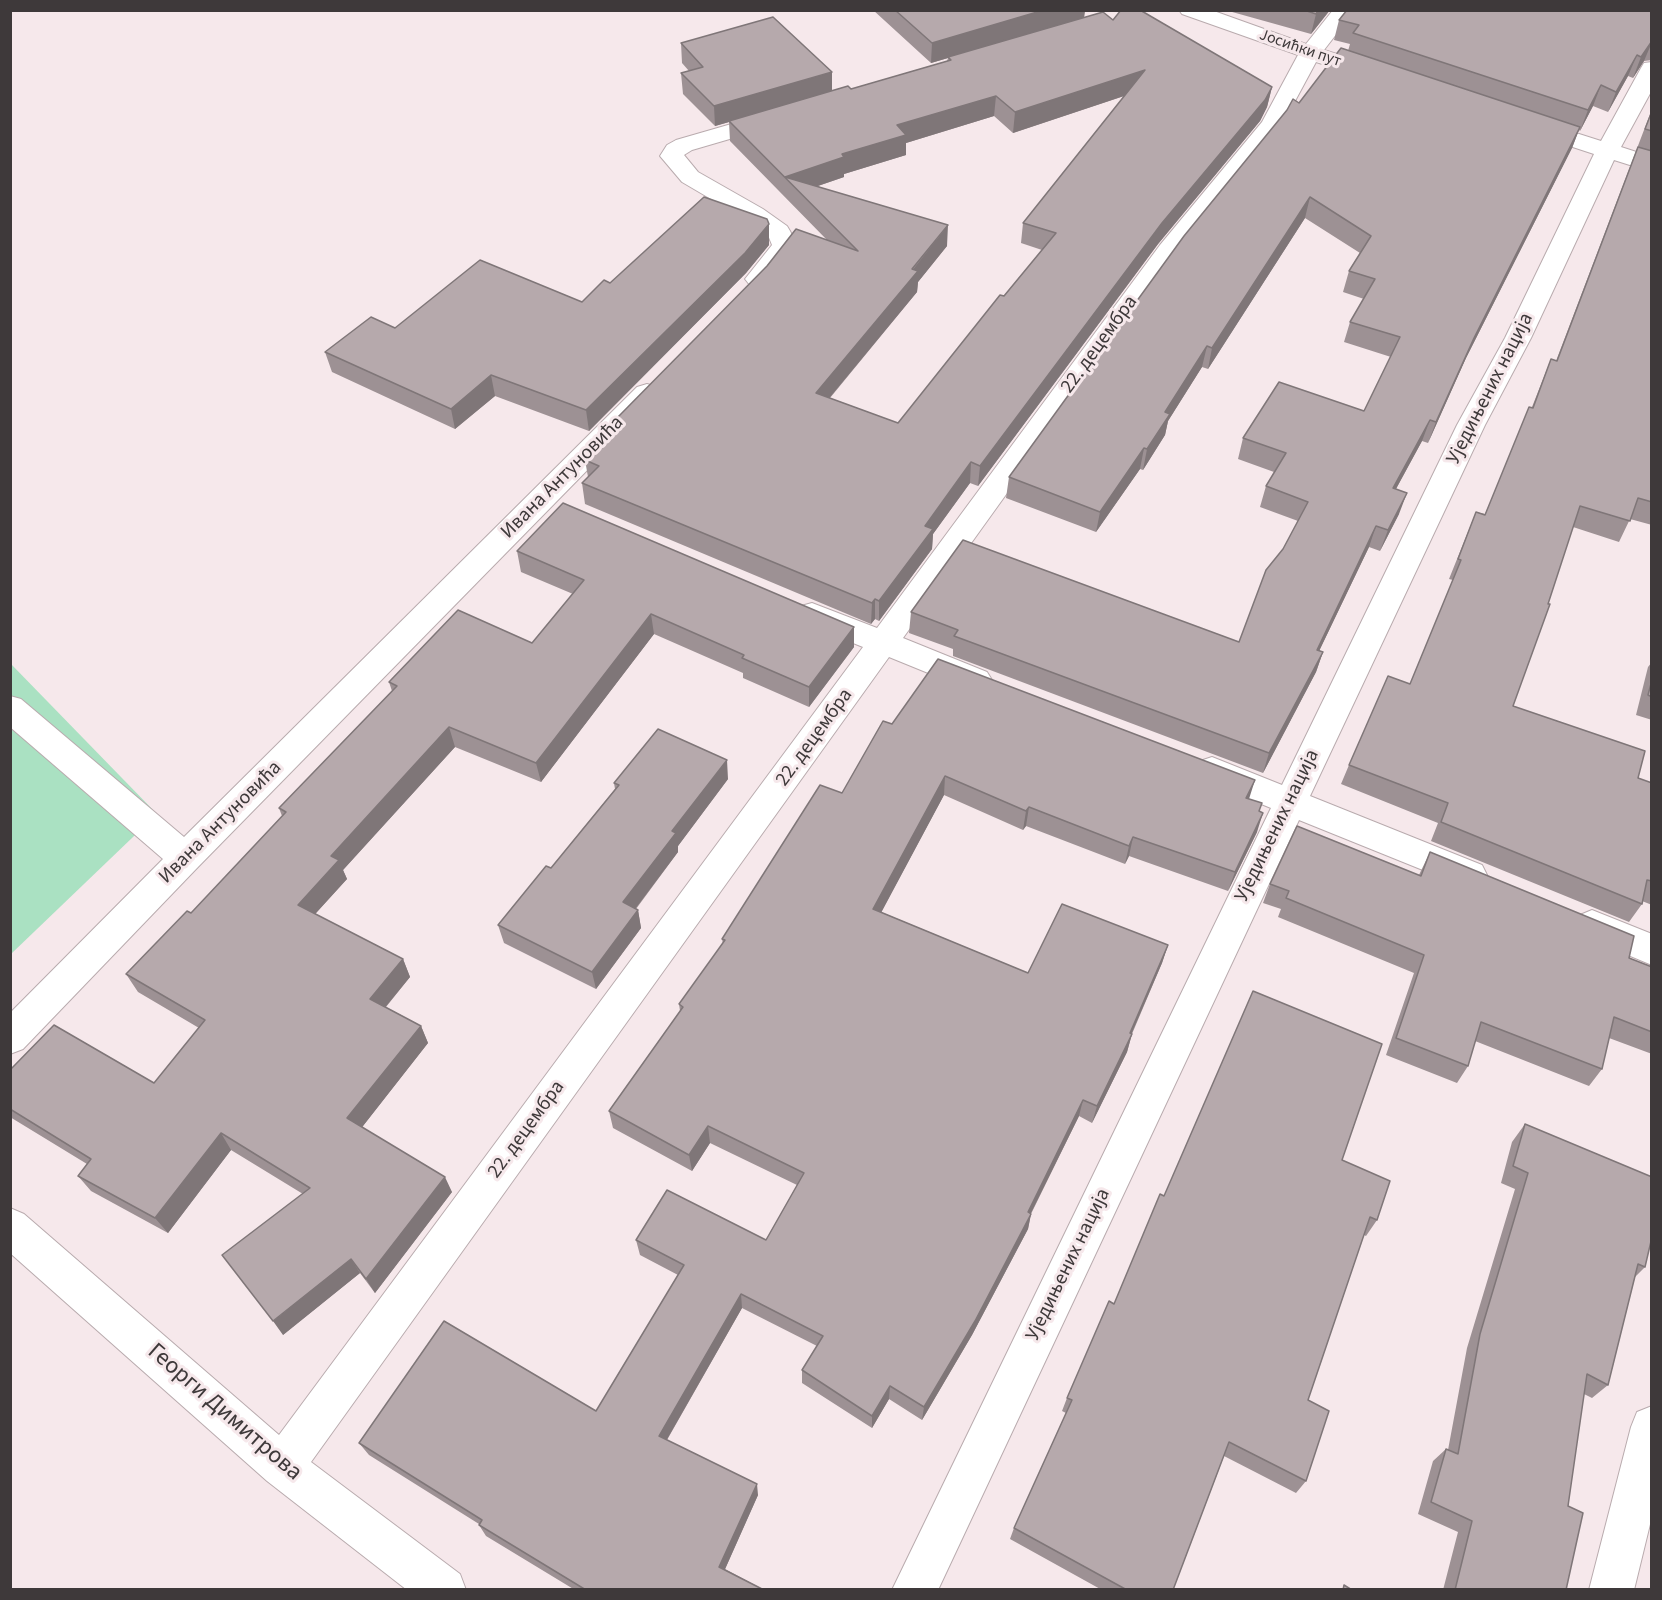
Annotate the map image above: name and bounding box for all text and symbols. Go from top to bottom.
street label: Јосићки пут [1257,26,1343,72]
street label: 22. децембра [1057,291,1143,399]
street label: Уједињених нација [1443,309,1539,469]
street label: Ивана Антуновића [497,412,629,544]
street label: 22. децембра [772,684,858,792]
street label: Уједињених нација [1231,746,1325,906]
street label: Ивана Антуновића [155,757,287,889]
street label: 22. децембра [484,1076,570,1184]
street label: Уједињених нација [1022,1185,1116,1345]
street label: Георги Димитрова [141,1338,307,1488]

